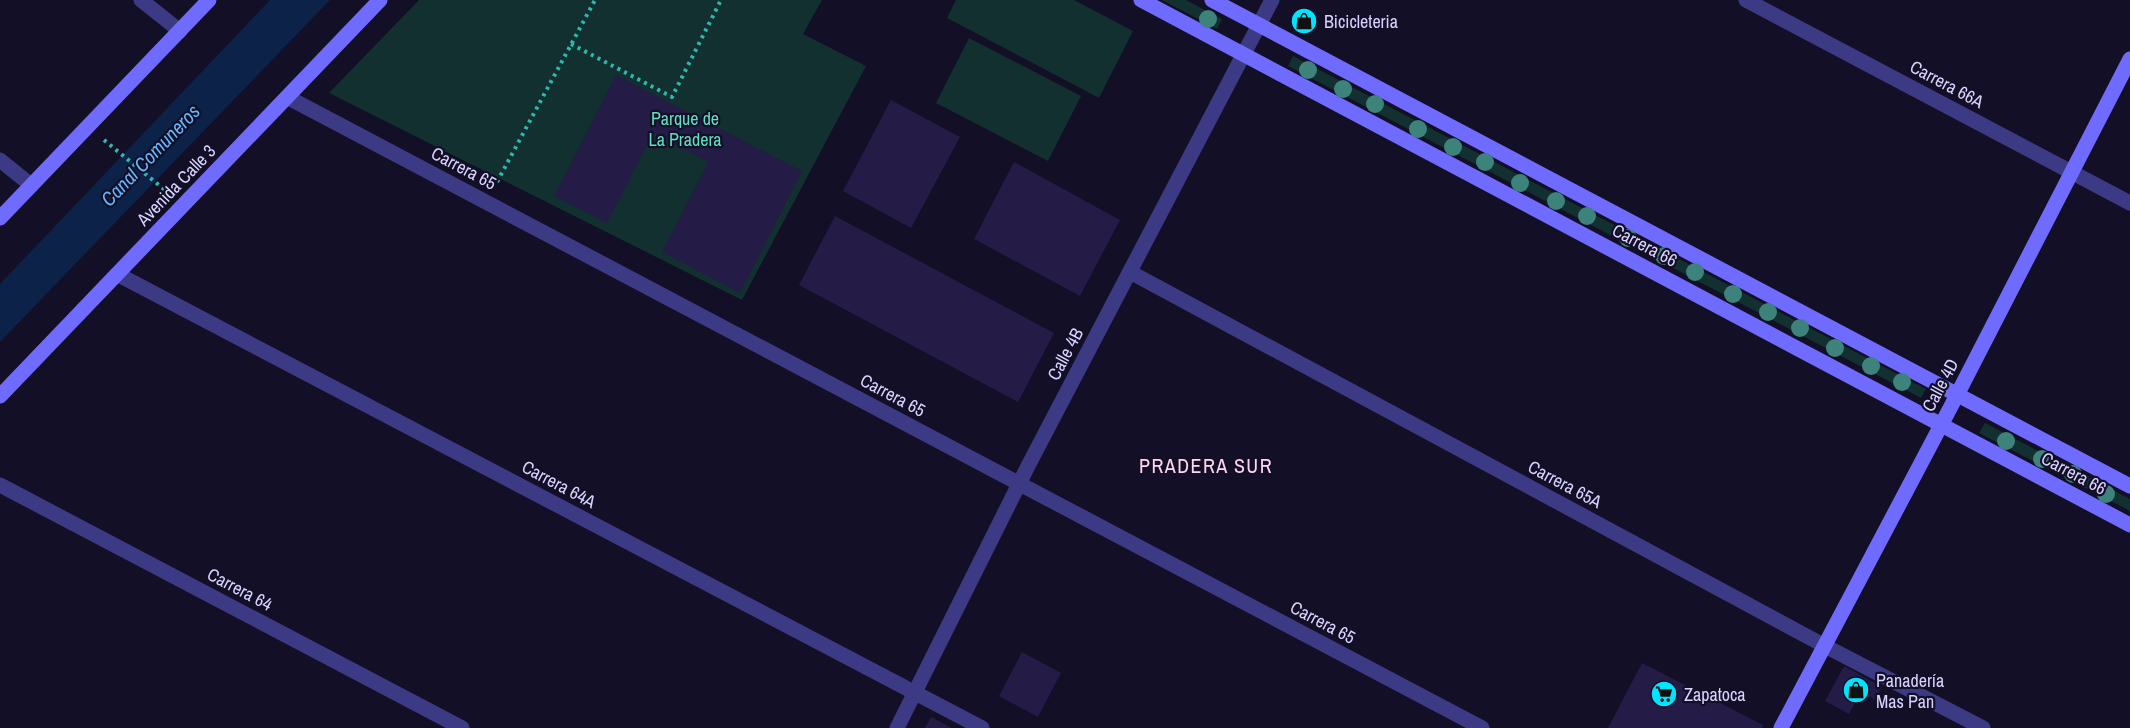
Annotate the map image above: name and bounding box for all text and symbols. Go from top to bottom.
shop icon: Bicicleteria [1289,6,1319,36]
place label: Bicicleteria [1324,9,1398,34]
street label: Carrera 66A [1906,54,1988,114]
water label: Canal Comuneros [94,98,206,212]
park label: Parque de La Pradera [648,106,722,152]
street label: Avenida Calle 3 [130,139,221,232]
street label: Carrera 65 [427,140,501,196]
street label: Carrera 66 [1608,217,1682,273]
street label: Calle 4B [1041,323,1089,385]
street label: Calle 4D [1916,354,1964,416]
street label: Carrera 65 [856,367,930,423]
street label: Carrera 66 [2037,445,2111,501]
district label: PRADERA SUR [1139,452,1273,479]
street label: Carrera 64A [518,454,600,514]
street label: Carrera 65A [1524,454,1606,514]
street label: Carrera 64 [203,561,277,617]
street label: Carrera 65 [1286,594,1360,650]
place label: Panadería Mas Pan [1876,668,1944,714]
shop icon: Panadería Mas Pan [1841,675,1871,705]
supermarket icon: Zapatoca [1649,679,1679,709]
place label: Zapatoca [1684,682,1746,707]

